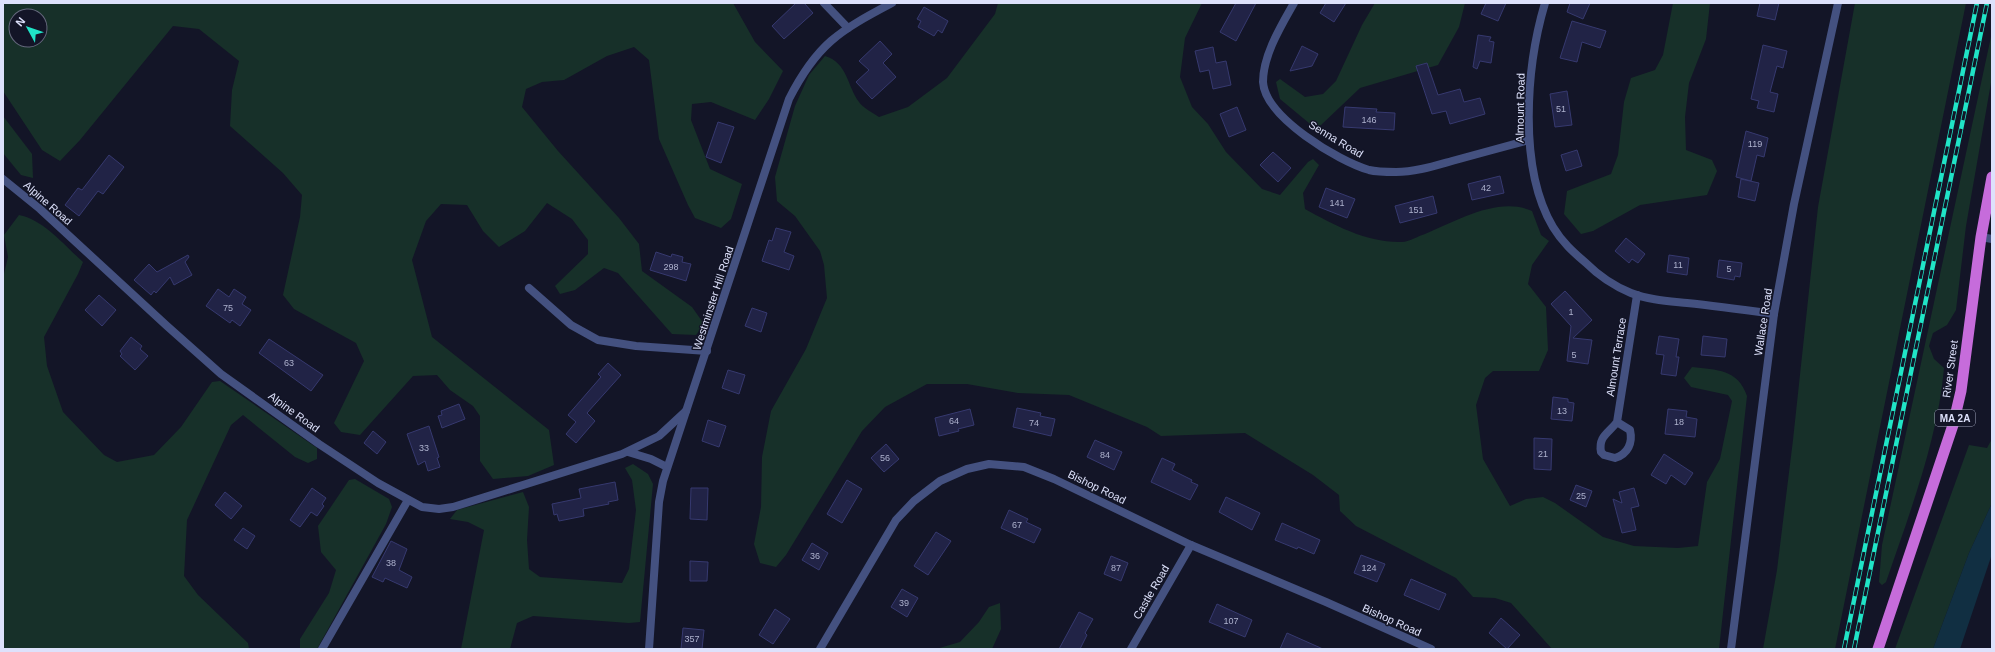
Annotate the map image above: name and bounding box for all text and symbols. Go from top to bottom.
north arrow [8,8,48,48]
text: N [13,15,28,28]
street label: Almount Road [1513,73,1527,143]
house number: 51 [1556,104,1566,114]
house number: 146 [1361,115,1377,125]
street label: Senna Road [1307,118,1365,160]
house number: 119 [1748,139,1762,149]
street label: Alpine Road [21,179,75,227]
house number: 42 [1481,183,1491,193]
house number: 141 [1329,198,1345,208]
house number: 151 [1408,205,1424,215]
street label: Westminster Hill Road [691,244,735,352]
house number: 11 [1673,260,1683,270]
house number: 298 [663,262,679,272]
house number: 5 [1726,264,1732,274]
street label: Wallace Road [1752,287,1774,357]
house number: 75 [223,303,233,313]
house number: 1 [1568,307,1574,317]
street label: Almount Terrace [1604,317,1628,397]
street label: River Street [1940,339,1960,399]
house number: 5 [1571,350,1577,360]
house number: 63 [284,358,294,368]
street label: Alpine Road [266,390,322,434]
house number: 13 [1557,406,1567,416]
road number: MA 2A [1935,410,1975,426]
house number: 64 [949,416,959,426]
house number: 18 [1674,417,1684,427]
house number: 74 [1029,418,1039,428]
house number: 33 [419,443,429,453]
house number: 21 [1538,449,1548,459]
house number: 84 [1100,450,1110,460]
house number: 56 [880,453,890,463]
street label: Bishop Road [1066,468,1128,506]
house number: 25 [1576,491,1586,501]
house number: 67 [1012,520,1022,530]
house number: 36 [810,551,820,561]
house number: 38 [386,558,396,568]
house number: 87 [1111,563,1121,573]
street label: Castle Road [1131,563,1171,621]
house number: 124 [1361,563,1377,573]
house number: 39 [899,598,909,608]
street label: Bishop Road [1361,602,1423,638]
house number: 107 [1223,616,1239,626]
house number: 357 [684,634,700,644]

